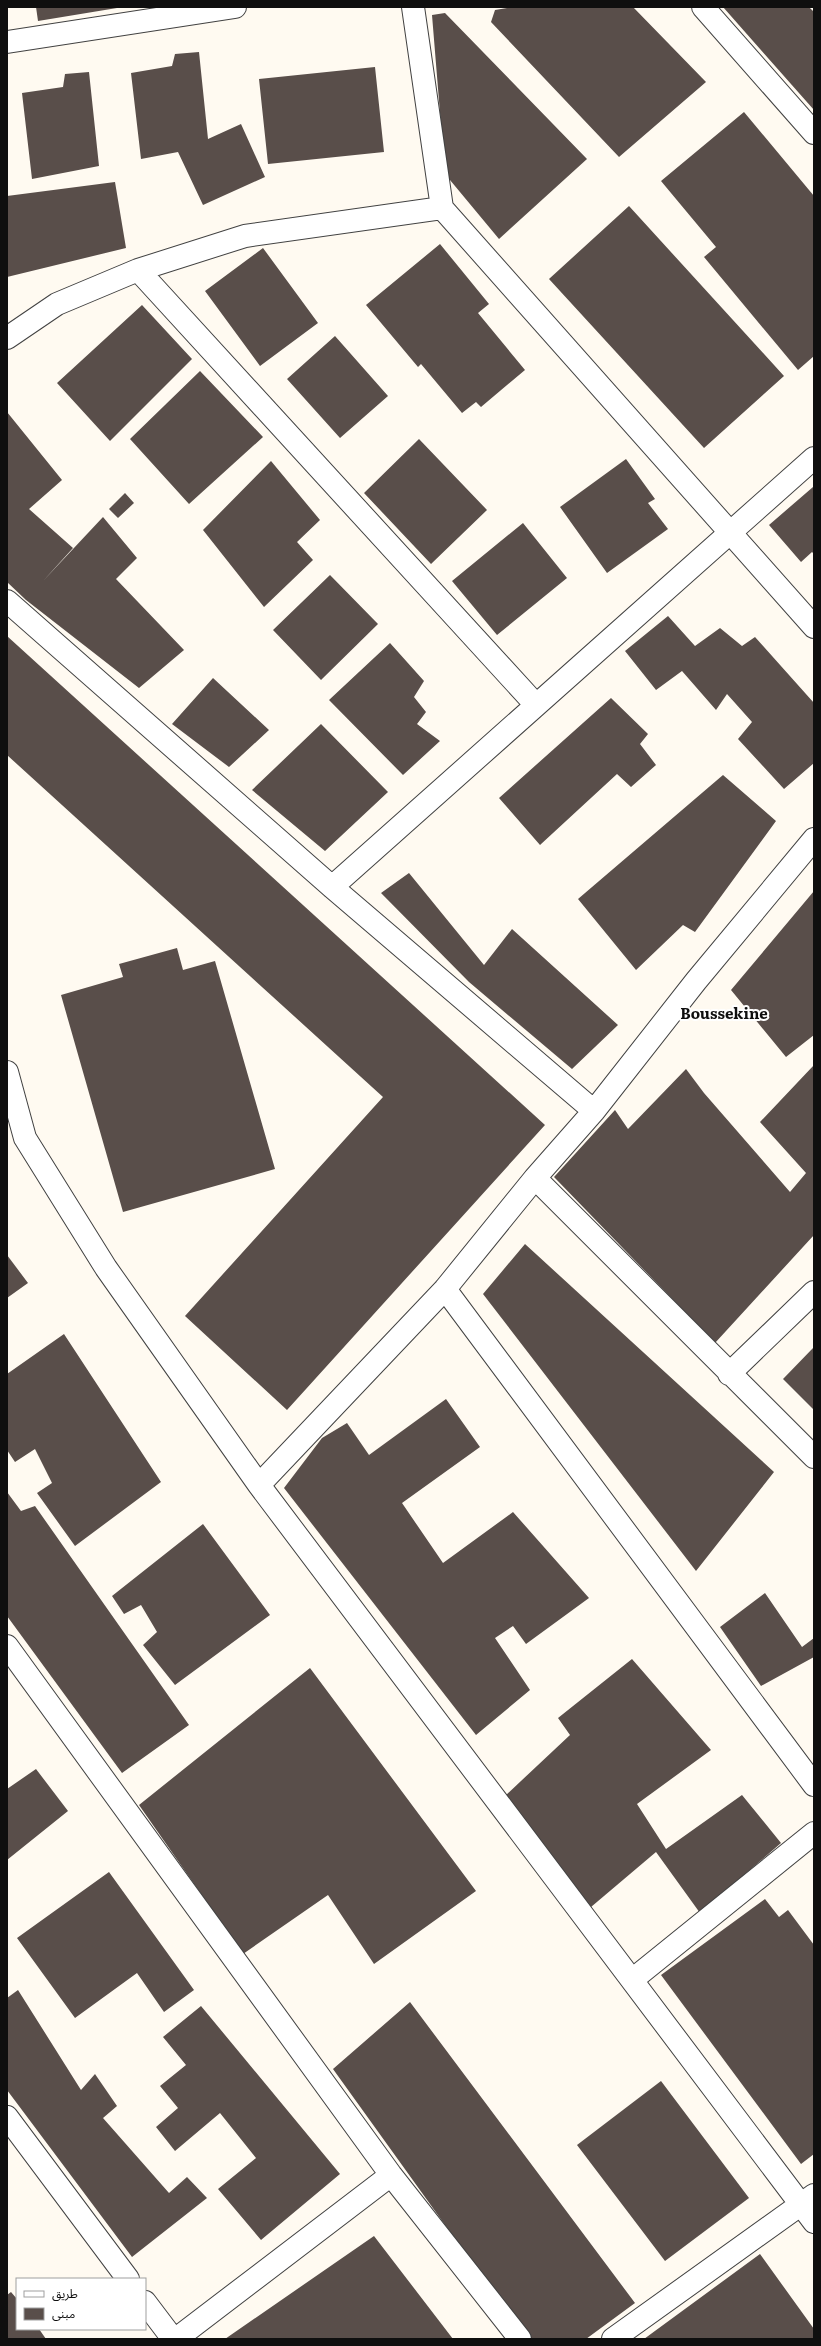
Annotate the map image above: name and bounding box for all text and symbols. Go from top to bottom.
district label: Boussekine [680,1001,768,1024]
legend [16,2278,146,2330]
text: طريق [52,2284,78,2302]
text: مبنى [52,2304,75,2322]

